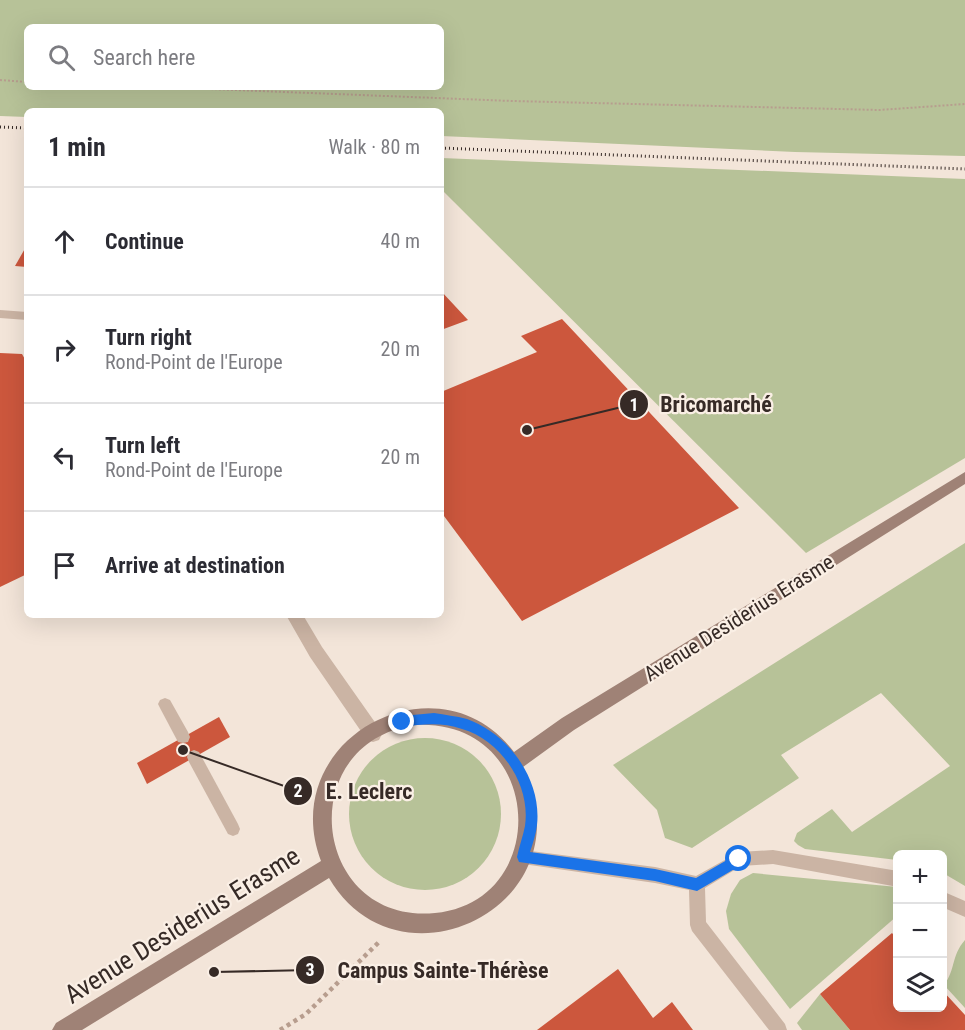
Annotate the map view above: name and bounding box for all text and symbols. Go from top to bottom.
search box [24,24,444,90]
icon: search [45,41,78,74]
text: Search here [93,45,195,70]
text: 1 min [48,132,106,162]
text: Walk · 80 m [328,135,420,159]
icon: ahead [48,225,81,258]
text: Continue [105,229,184,254]
text: 40 m [381,229,420,253]
text: Turn right [105,325,192,350]
icon: right [48,333,81,366]
text: 20 m [381,337,420,361]
text: Rond-Point de l'Europe [105,350,283,374]
callout: Bricomarché [619,384,784,424]
text: Bricomarché [660,392,772,417]
text: 1 [629,394,639,415]
text: Turn left [105,433,180,458]
icon: left [48,441,81,474]
text: 20 m [381,445,420,469]
text: Rond-Point de l'Europe [105,458,283,482]
icon: arrive [48,549,81,582]
street label: Avenue Desiderius Erasme [640,550,838,686]
text: Arrive at destination [105,553,285,578]
route end [388,708,414,734]
callout: E. Leclerc [283,771,424,811]
text: E. Leclerc [326,779,412,804]
text: 2 [293,780,303,801]
street label: Avenue Desiderius Erasme [59,840,305,1010]
route start [725,845,751,871]
map controls [893,850,947,1012]
button: + [893,850,947,904]
button: − [893,904,947,958]
callout: Campus Sainte-Thérèse [295,950,560,990]
text: Campus Sainte-Thérèse [337,958,549,983]
button: layers [893,958,947,1012]
text: 3 [305,959,315,980]

